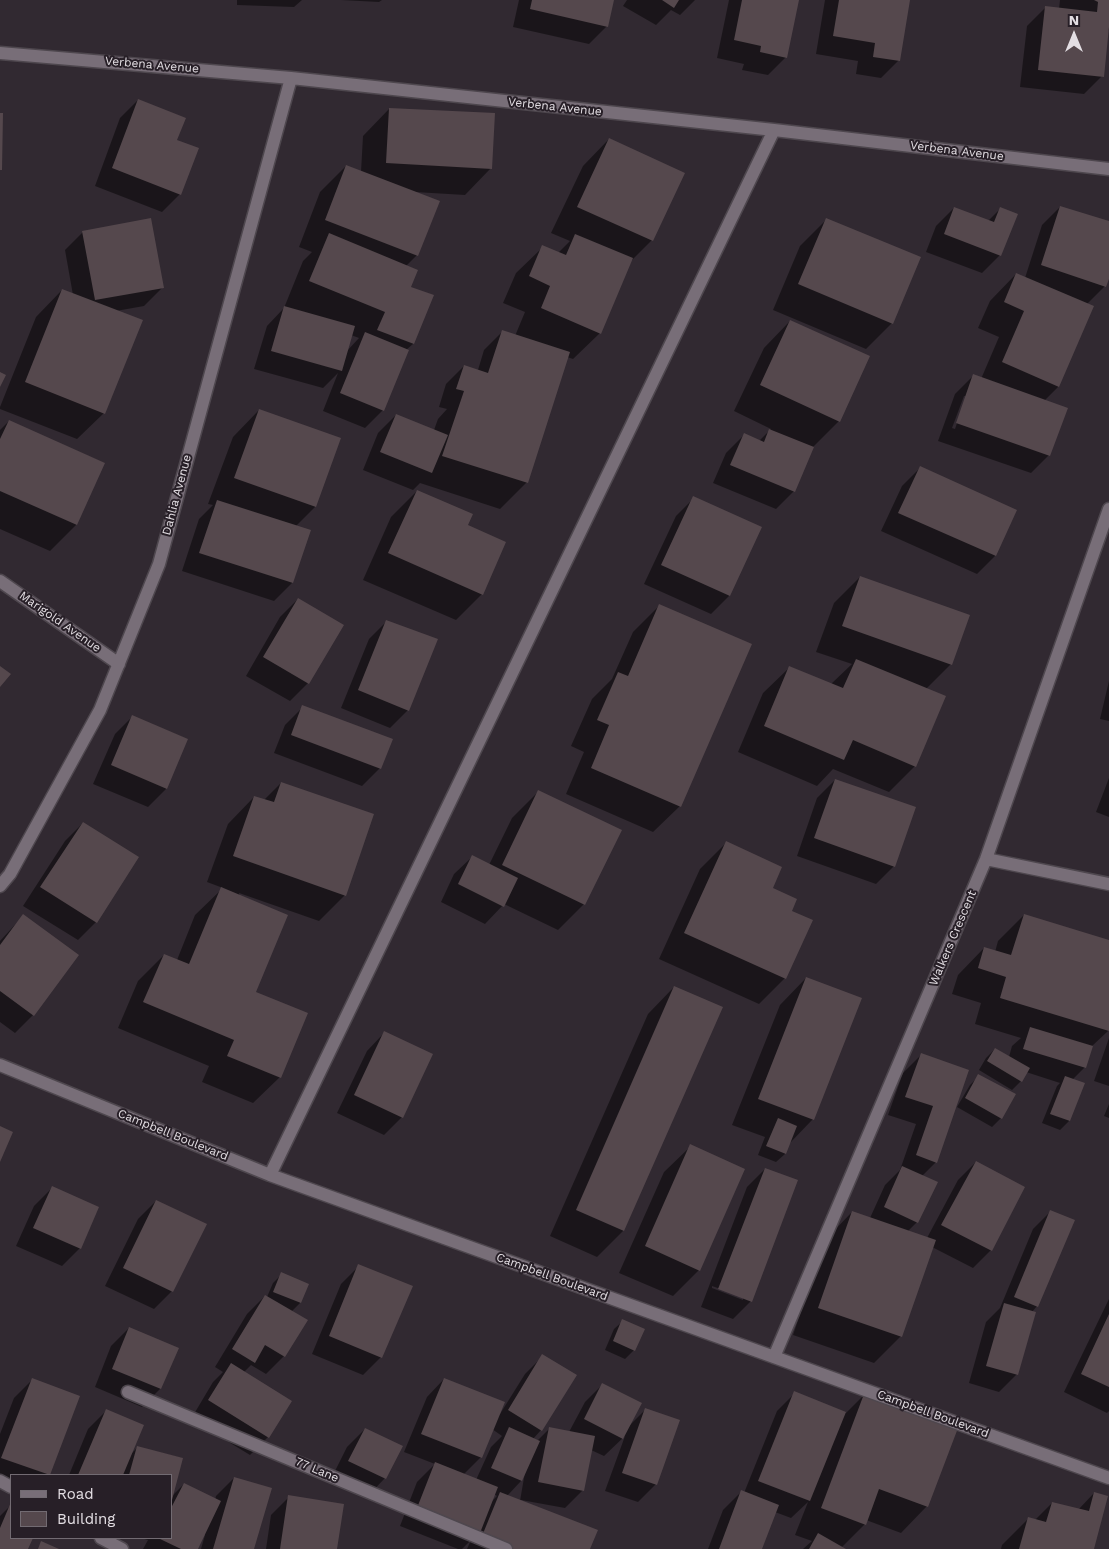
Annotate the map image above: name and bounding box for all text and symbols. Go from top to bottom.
north arrow [1049,10,1099,60]
text: N [1069,12,1079,28]
street label: Verbena Avenue [104,54,200,76]
street label: Verbena Avenue [507,95,603,119]
street label: Verbena Avenue [909,138,1005,164]
street label: Dahlia Avenue [159,453,195,537]
street label: Marigold Avenue [16,588,104,656]
street label: Walkers Crescent [926,888,980,988]
street label: Campbell Boulevard [116,1106,230,1164]
street label: Campbell Boulevard [494,1250,610,1304]
street label: Campbell Boulevard [875,1387,991,1441]
street label: 77 Lane [293,1454,341,1486]
legend [10,1474,172,1539]
text: Road [57,1485,94,1503]
text: Building [57,1510,115,1528]

